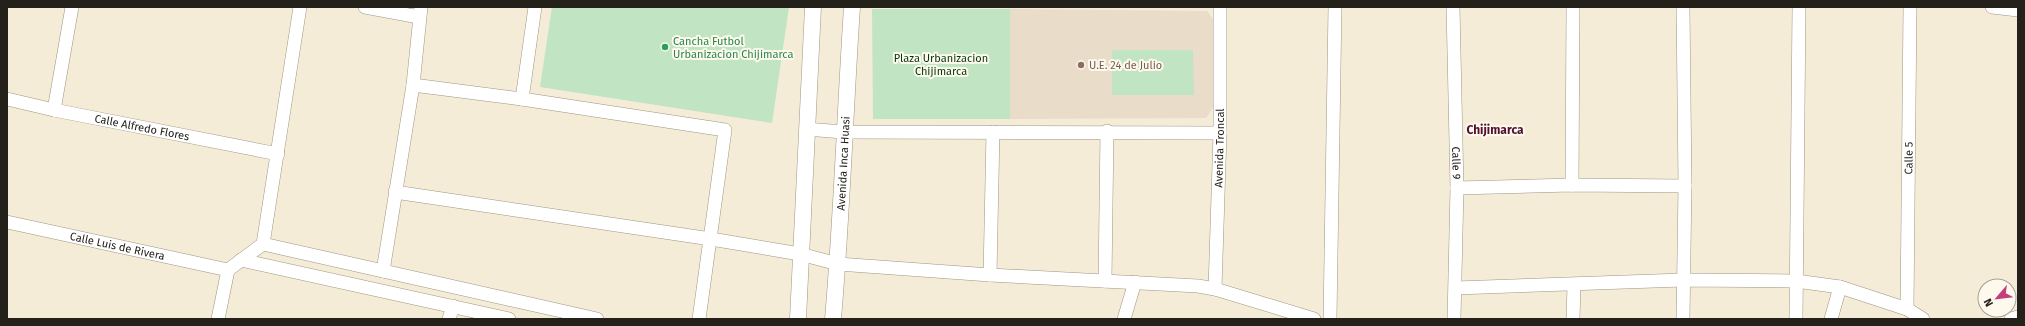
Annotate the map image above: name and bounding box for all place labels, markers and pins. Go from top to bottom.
place label: Cancha Futbol Urbanizacion Chijimarca [673,35,794,61]
marker: Cancha Futbol Urbanizacion Chijimarca [660,42,670,52]
place label: U.E. 24 de Julio [1089,59,1162,72]
marker: U.E. 24 de Julio [1076,60,1086,70]

